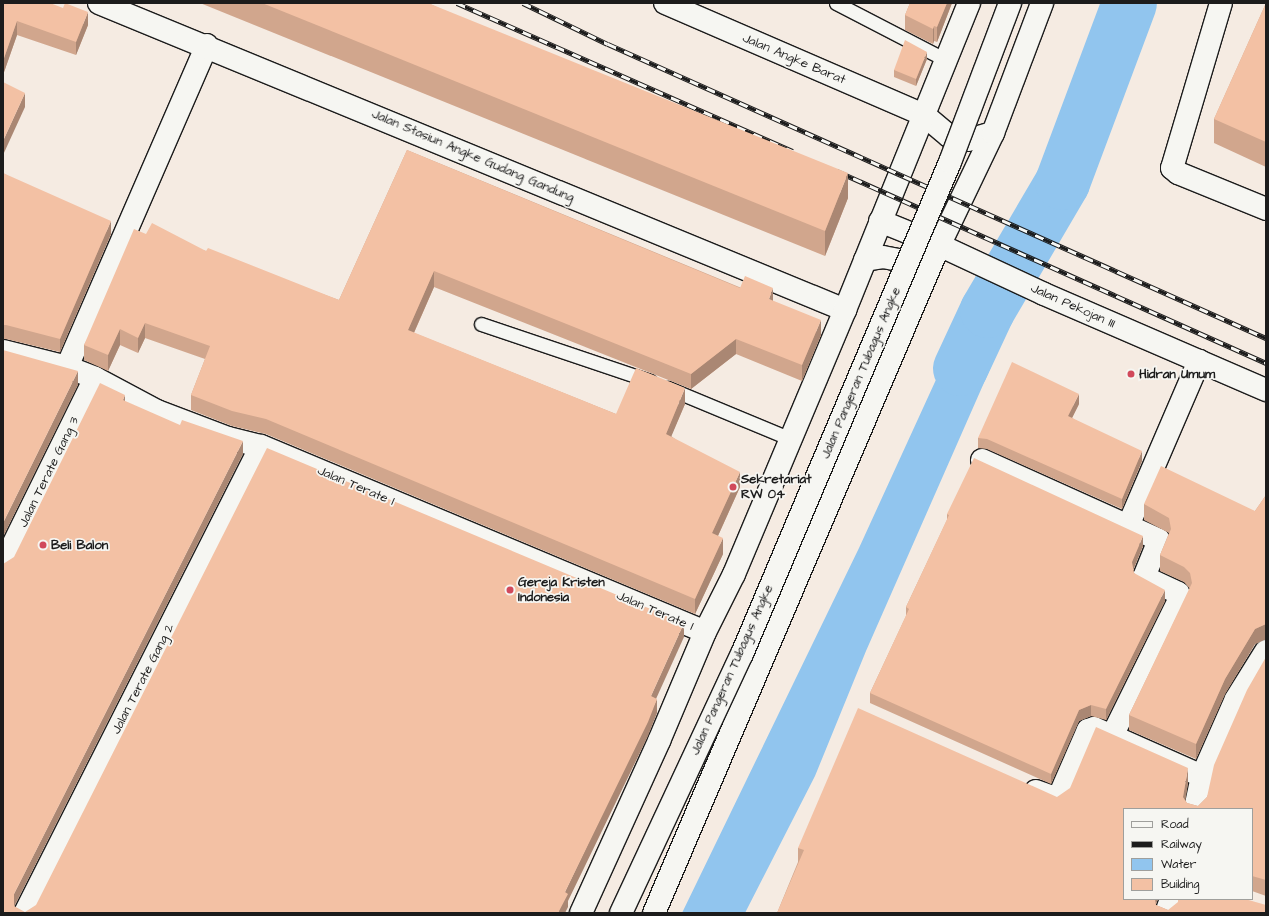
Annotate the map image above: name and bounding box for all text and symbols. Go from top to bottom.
street label: Jalan Angke Barat [740,30,848,88]
street label: Jalan Stasiun Angke Gudang Gandung [369,106,577,206]
street label: Jalan Pekojan III [1028,280,1118,332]
street label: Jalan Pangeran Tubagus Angke [818,285,904,461]
place label: Hidran Umum [1139,366,1215,382]
marker: Hidran Umum [1126,369,1136,379]
street label: Jalan Terate Gang 3 [15,414,83,530]
street label: Jalan Terate I [315,463,397,509]
place label: Sekretariat RW 04 [741,472,811,503]
marker: Sekretariat RW 04 [728,482,738,492]
place label: Beli Balon [51,537,108,553]
marker: Beli Balon [38,540,48,550]
place label: Gereja Kristen Indonesia [518,575,605,606]
street label: Jalan Pangeran Tubagus Angke [687,582,777,758]
marker: Gereja Kristen Indonesia [505,585,515,595]
street label: Jalan Terate I [614,588,696,634]
street label: Jalan Terate Gang 2 [108,621,178,737]
legend [1123,808,1253,900]
text: Road [1161,816,1189,833]
text: Railway [1161,836,1202,853]
text: Water [1161,856,1196,873]
text: Building [1161,876,1199,893]

